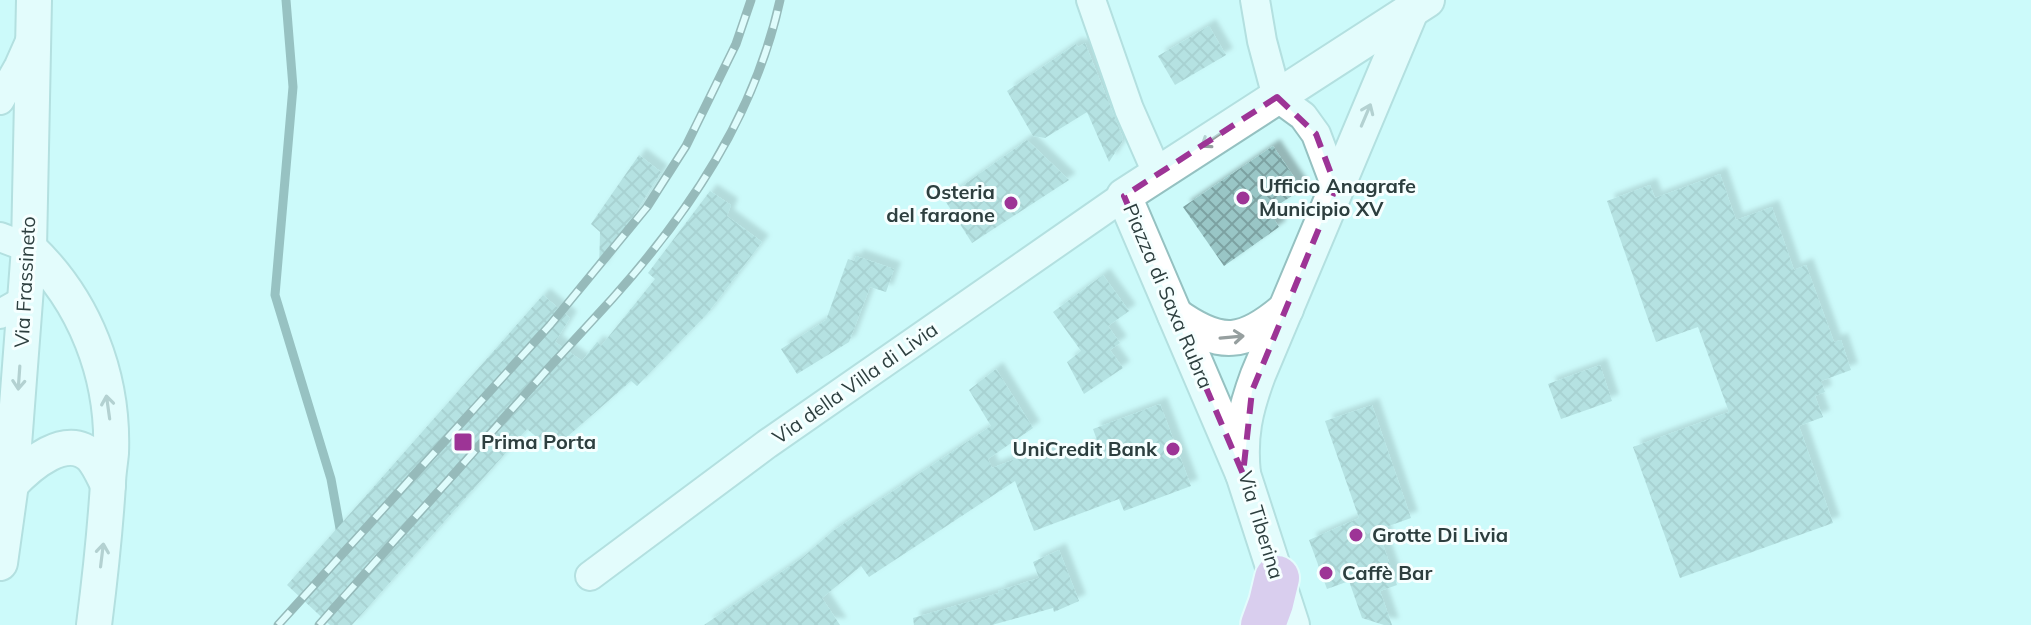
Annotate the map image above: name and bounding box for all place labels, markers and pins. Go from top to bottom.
place label: Ufficio Anagrafe Municipio XV [1259,173,1416,221]
place label: Osteria del faraone [886,179,995,227]
marker: Ufficio Anagrafe Municipio XV [1234,189,1252,207]
marker: Osteria del faraone [1002,194,1020,212]
place label: Prima Porta [481,429,596,454]
marker: Prima Porta [452,431,474,453]
place label: UniCredit Bank [1013,436,1158,461]
marker: UniCredit Bank [1164,440,1182,458]
place label: Grotte Di Livia [1372,522,1508,547]
marker: Grotte Di Livia [1347,526,1365,544]
place label: Caffè Bar [1342,560,1432,585]
marker: Caffè Bar [1317,564,1335,582]

